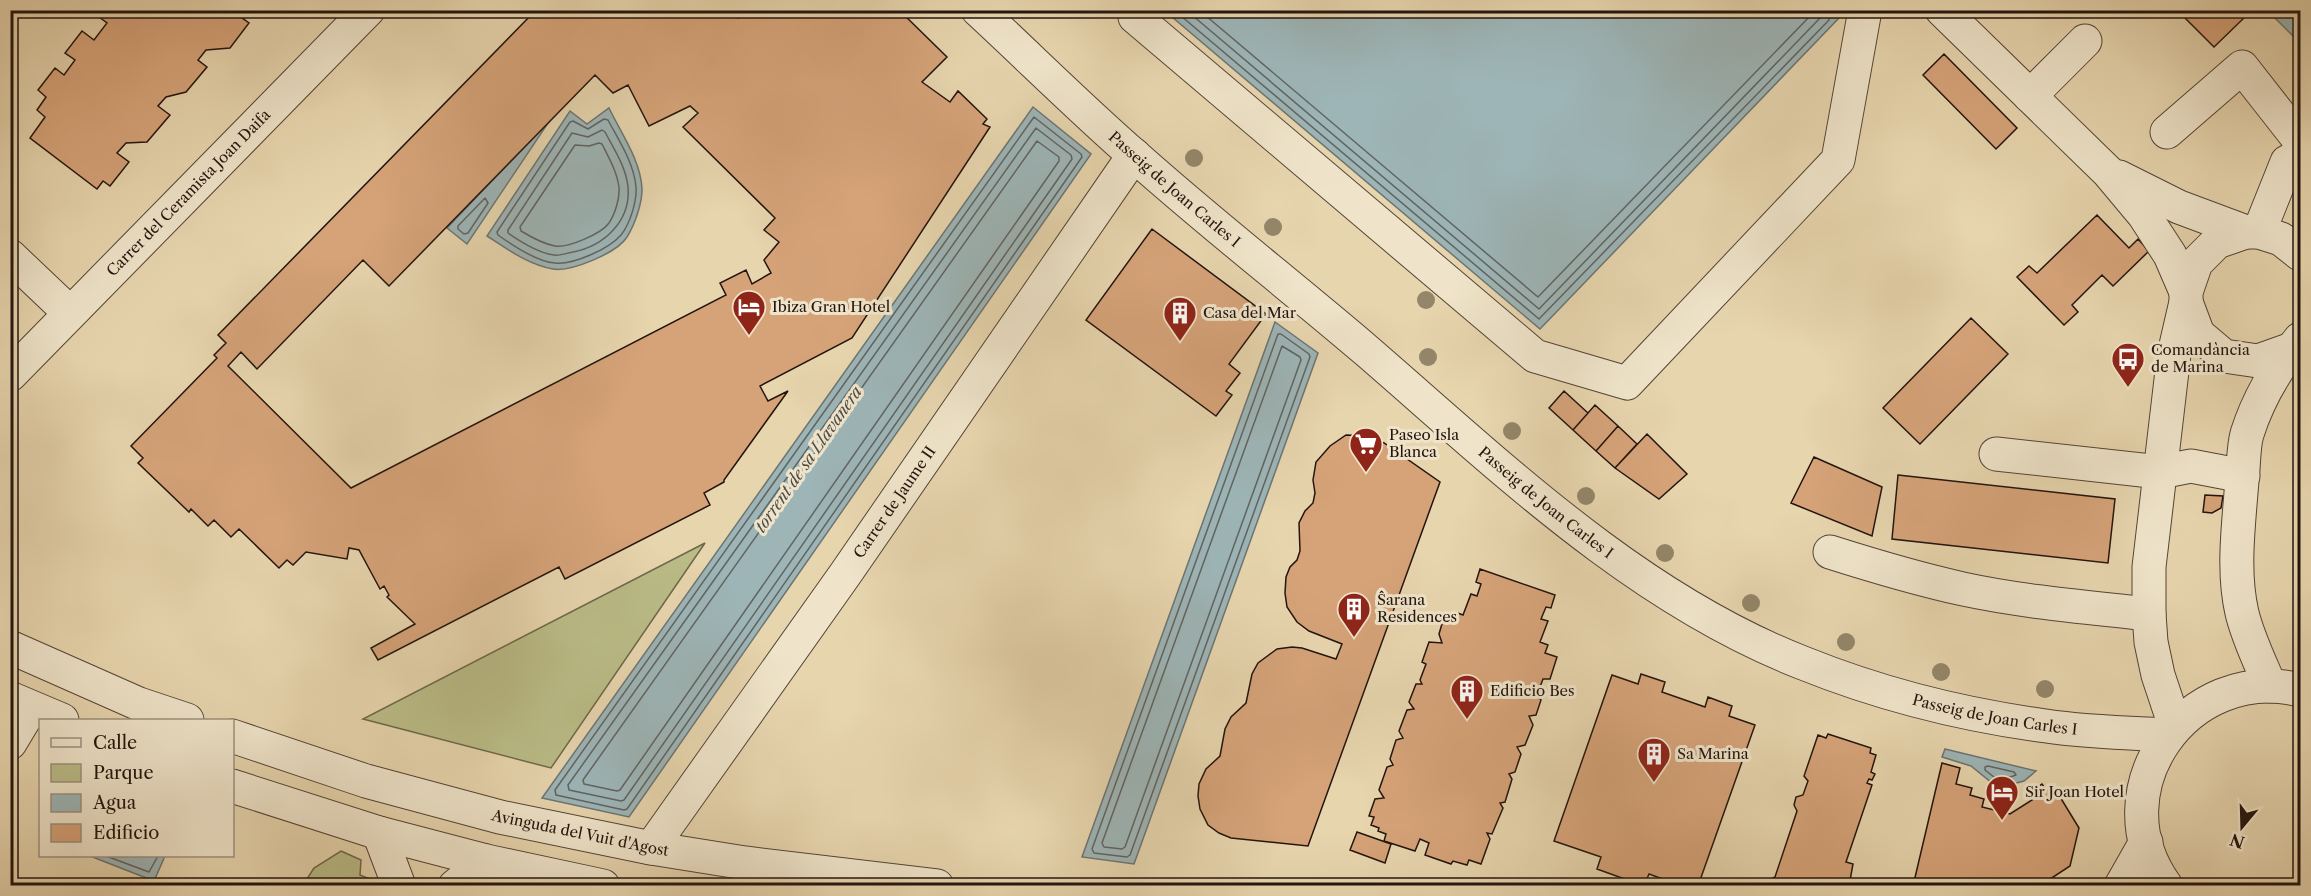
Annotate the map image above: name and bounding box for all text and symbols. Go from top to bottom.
street label: Carrer del Ceramista Joan Daifa [102,105,274,280]
street label: Passeig de Joan Carles I [1105,127,1244,251]
hotel icon: Ibiza Gran Hotel [731,289,767,336]
building icon: Casa del Mar [1162,295,1198,342]
place label: Ibiza Gran Hotel [772,297,891,316]
place label: Casa del Mar [1203,303,1297,322]
place label: Comandància de Marina [2151,340,2250,376]
bus stop icon: Comandància de Marina [2110,341,2146,388]
water label: torrent de sa Llavanera [750,382,866,536]
place label: Paseo Isla Blanca [1389,425,1459,461]
supermarket icon: Paseo Isla Blanca [1348,426,1384,473]
street label: Carrer de Jaume II [849,442,940,562]
street label: Passeig de Joan Carles I [1475,443,1617,562]
place label: Ŝarana Residences [1377,590,1457,626]
building icon: Ŝarana Residences [1336,591,1372,638]
building icon: Edificio Bes [1449,673,1485,720]
place label: Edificio Bes [1490,681,1575,700]
street label: Passeig de Joan Carles I [1910,690,2078,739]
legend [39,719,234,857]
text: Calle [93,732,137,754]
building icon: Sa Marina [1636,736,1672,783]
place label: Sa Marina [1677,744,1749,763]
text: Parque [93,762,154,784]
hotel icon: Sir Joan Hotel [1984,774,2020,821]
place label: Sir Joan Hotel [2025,782,2125,801]
text: Agua [92,792,137,814]
north arrow [2212,797,2272,857]
street label: Avinguda del Vuit d'Agost [489,805,671,860]
text: Edificio [93,822,159,844]
text: N [2227,829,2247,853]

